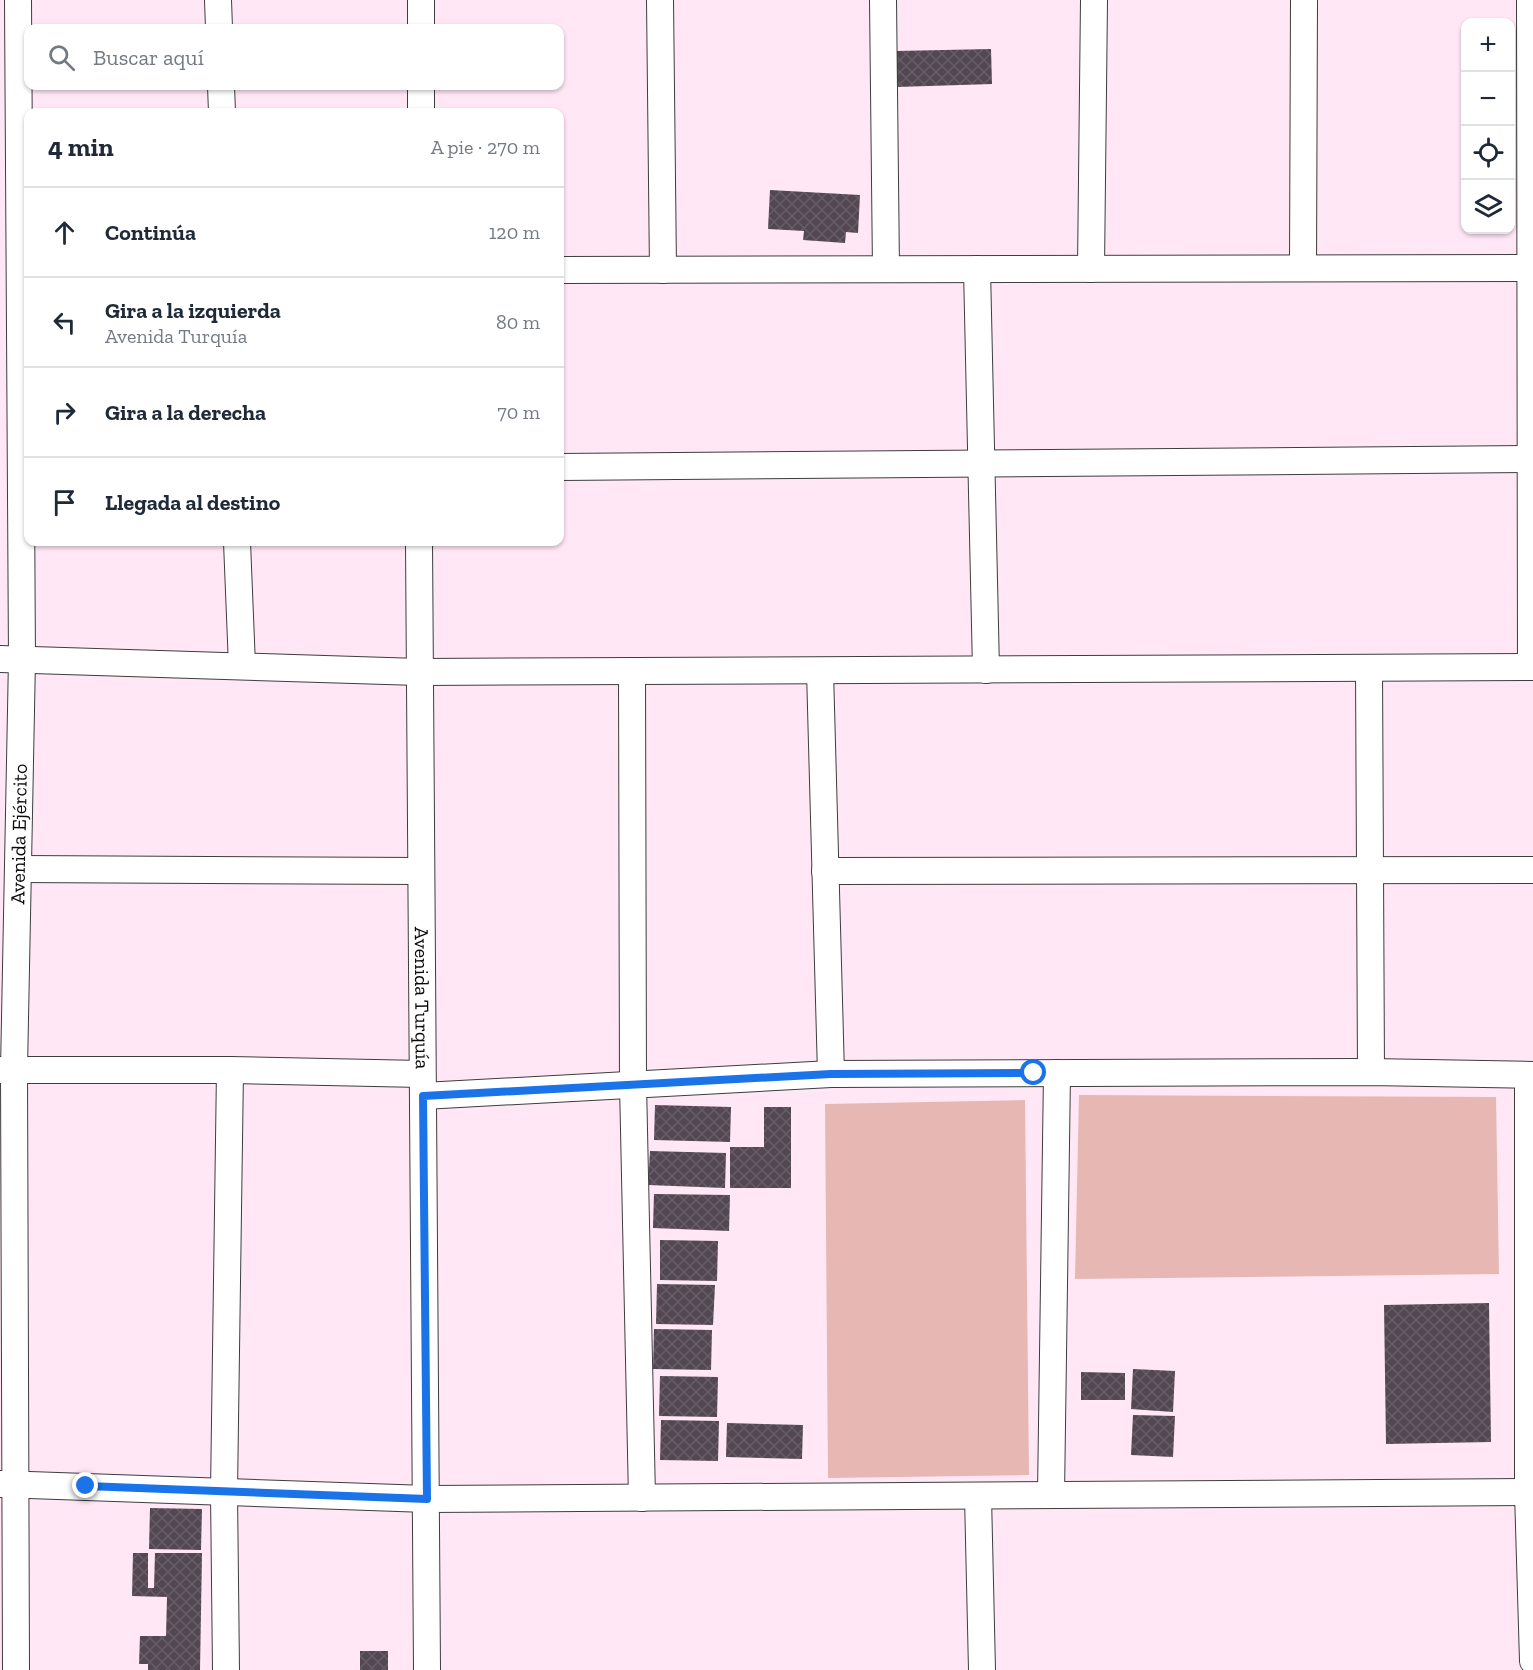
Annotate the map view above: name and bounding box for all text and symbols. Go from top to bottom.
map controls [1461,18,1515,234]
button: + [1461,18,1515,72]
search box [24,24,564,90]
icon: search [45,41,78,74]
text: Buscar aquí [93,44,204,71]
button: − [1461,72,1515,126]
button: locate [1461,126,1515,180]
text: 4 min [48,131,114,163]
text: A pie · 270 m [431,135,540,159]
button: layers [1461,180,1515,234]
icon: ahead [48,216,81,249]
text: Continúa [105,219,196,246]
text: 120 m [489,220,540,244]
text: Gira a la izquierda [105,297,281,324]
icon: left [48,306,81,339]
text: 80 m [496,310,540,334]
text: Avenida Turquía [105,324,247,348]
icon: right [48,396,81,429]
text: Gira a la derecha [105,399,266,426]
text: 70 m [497,400,540,424]
icon: arrive [48,486,81,519]
text: Llegada al destino [105,489,280,516]
street label: Avenida Ejército [5,763,32,905]
street label: Avenida Turquía [410,927,435,1070]
route start [1020,1059,1046,1085]
route end [72,1472,98,1498]

